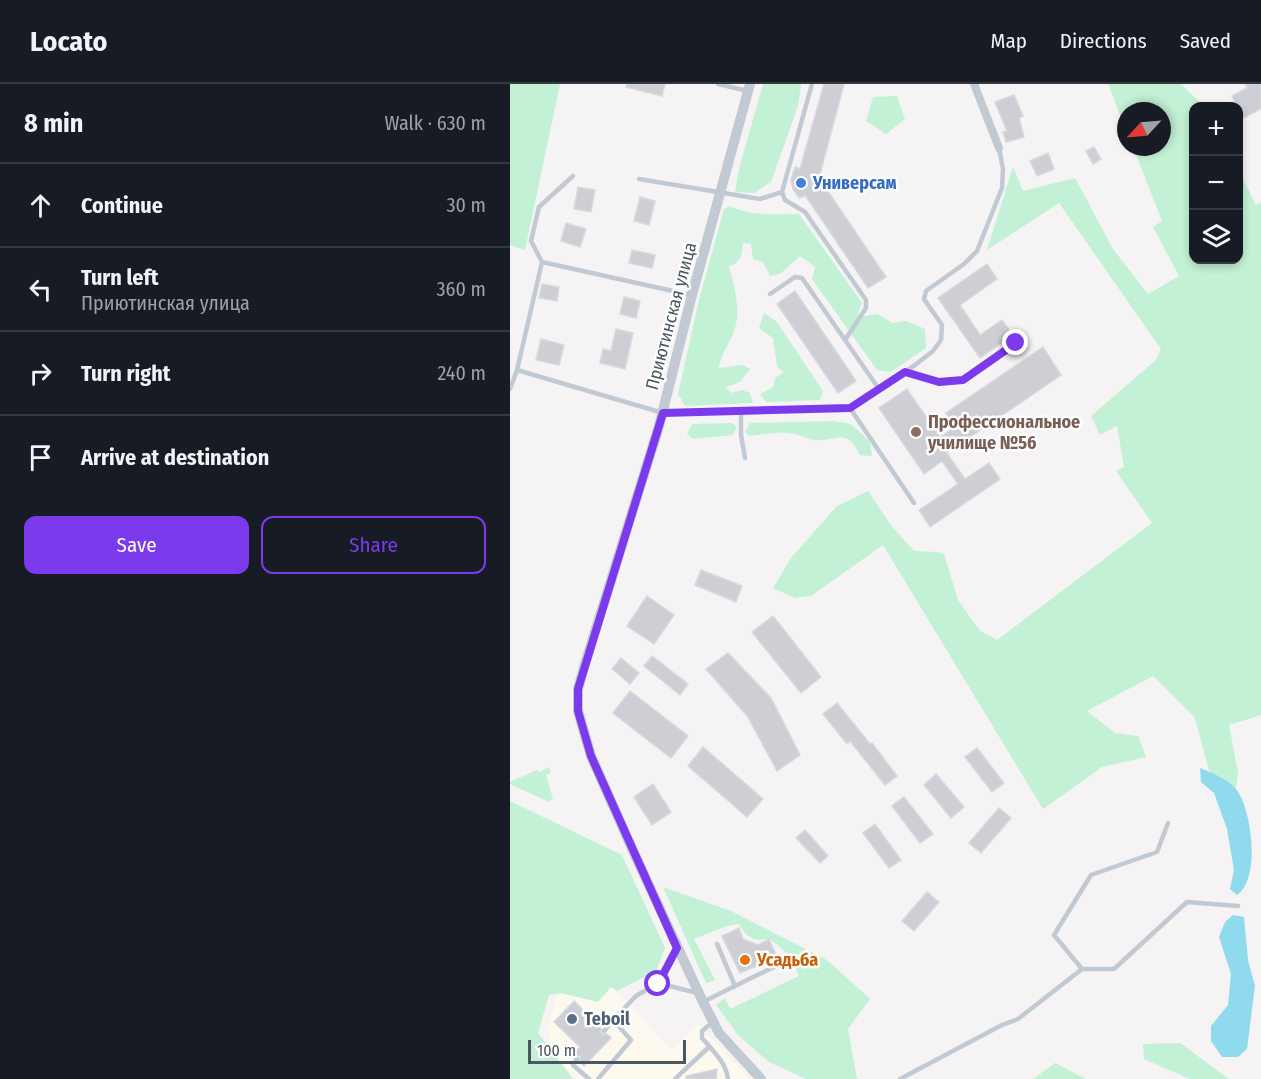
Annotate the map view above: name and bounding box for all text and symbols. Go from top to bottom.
text: Locato [30,25,108,58]
text: Map [990,28,1027,54]
text: Directions [1060,28,1147,54]
text: Saved [1180,28,1231,54]
north arrow [1117,102,1171,156]
map controls [1189,102,1243,264]
button: + [1189,102,1243,156]
text: 8 min [24,108,83,139]
text: Walk · 630 m [385,111,486,135]
button: − [1189,156,1243,210]
place label: Универсам [812,172,897,194]
marker: Универсам [794,176,808,190]
icon: ahead [24,189,57,222]
text: Continue [81,192,163,219]
text: 30 m [446,193,486,217]
button: layers [1189,210,1243,264]
street label: Приютинская улица [641,240,701,392]
text: Turn left [81,264,159,291]
icon: left [24,273,57,306]
text: 360 m [437,277,486,301]
text: Приютинская улица [81,291,250,315]
route end [1002,329,1028,355]
icon: right [24,357,57,390]
text: Turn right [81,360,170,387]
text: 240 m [437,361,486,385]
place label: Профессиональное училище №56 [927,411,1080,454]
marker: Профессиональное училище №56 [909,425,923,439]
icon: arrive [24,441,57,474]
text: Arrive at destination [81,444,269,471]
button: Save [24,516,249,574]
button: Share [261,516,486,574]
place label: Усадьба [756,949,818,971]
marker: Усадьба [738,953,752,967]
route start [644,970,670,996]
place label: Teboil [584,1008,630,1030]
marker: Teboil [565,1012,579,1026]
scale bar [528,1037,686,1064]
text: 100 m [537,1041,576,1060]

